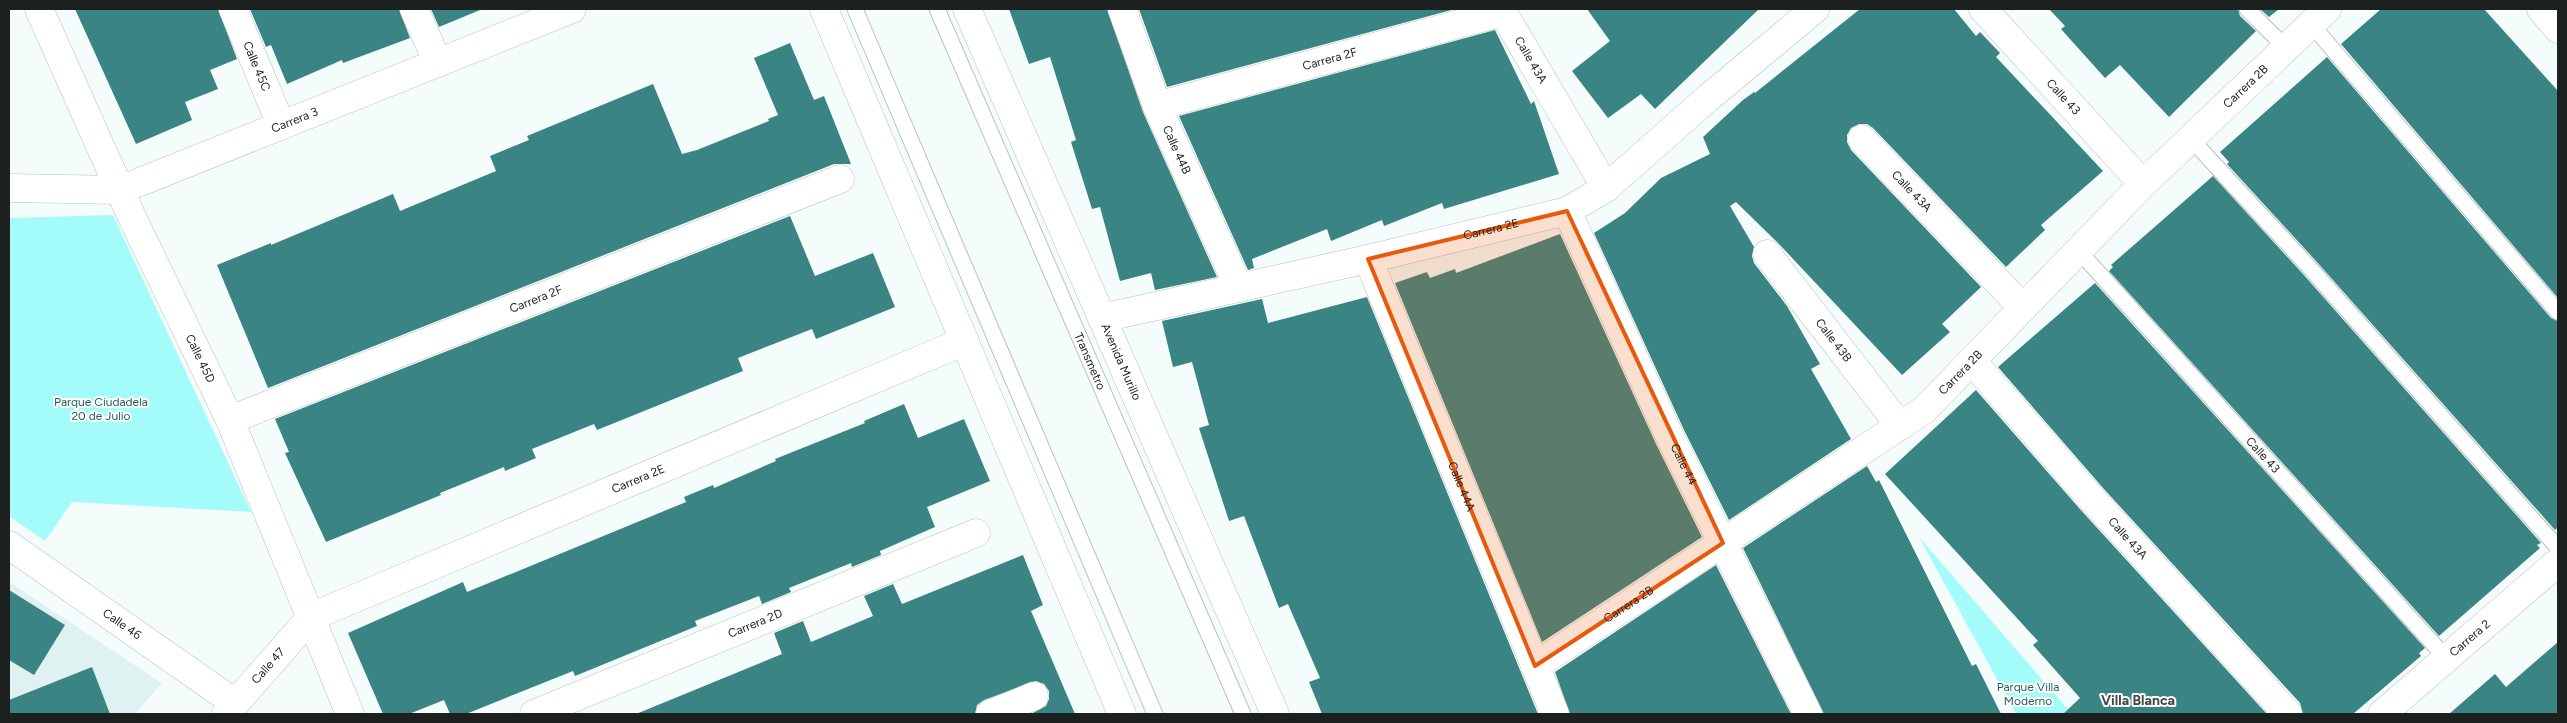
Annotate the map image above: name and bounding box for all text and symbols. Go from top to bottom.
street label: Calle 43A [1512,34,1550,86]
street label: Calle 45C [240,39,273,94]
street label: Carrera 2F [1301,45,1359,73]
street label: Carrera 2B [2220,62,2271,111]
street label: Calle 43 [2043,76,2083,118]
street label: Carrera 3 [269,104,320,136]
street label: Calle 44B [1160,123,1194,176]
street label: Calle 43A [1889,168,1935,215]
street label: Carrera 2E [1462,216,1520,243]
street label: Carrera 2F [507,282,565,316]
street label: Calle 43B [1813,316,1855,365]
street label: Avenida Murillo [1098,321,1144,402]
street label: Transmetro [1071,331,1108,392]
street label: Calle 45D [183,332,218,385]
street label: Carrera 2B [1936,347,1985,398]
park label: Parque Ciudadela 20 de Julio [54,395,148,423]
street label: Calle 43 [2243,434,2283,476]
street label: Calle 44 [1667,441,1700,488]
street label: Calle 44A [1445,460,1478,514]
street label: Carrera 2E [609,462,667,496]
street label: Calle 43A [2105,514,2150,562]
street label: Carrera 2B [1601,583,1656,626]
street label: Calle 46 [100,606,144,642]
street label: Carrera 2D [726,606,784,641]
street label: Carrera 2 [2447,617,2493,660]
street label: Calle 47 [249,644,288,687]
park label: Parque Villa Moderno [1997,680,2059,708]
district label: Villa Blanca [2101,692,2175,709]

